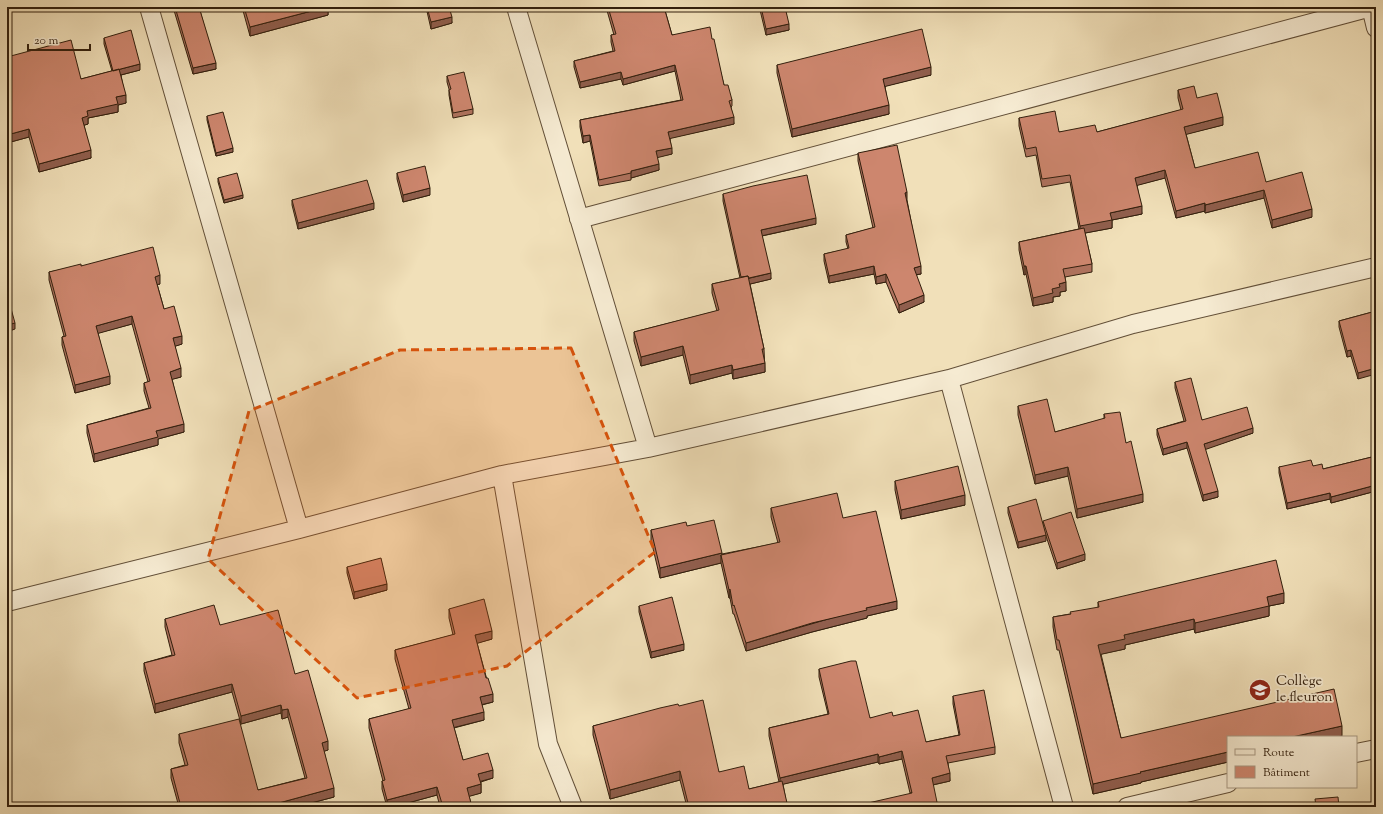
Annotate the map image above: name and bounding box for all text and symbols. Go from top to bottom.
scale bar [28,26,90,52]
text: 20 m [34,32,59,50]
place label: Collège le fleuron [1276,672,1333,708]
school or university icon: Collège le fleuron [1247,677,1273,703]
legend [1227,736,1357,788]
text: Route [1263,744,1295,762]
text: Bâtiment [1263,764,1310,782]

